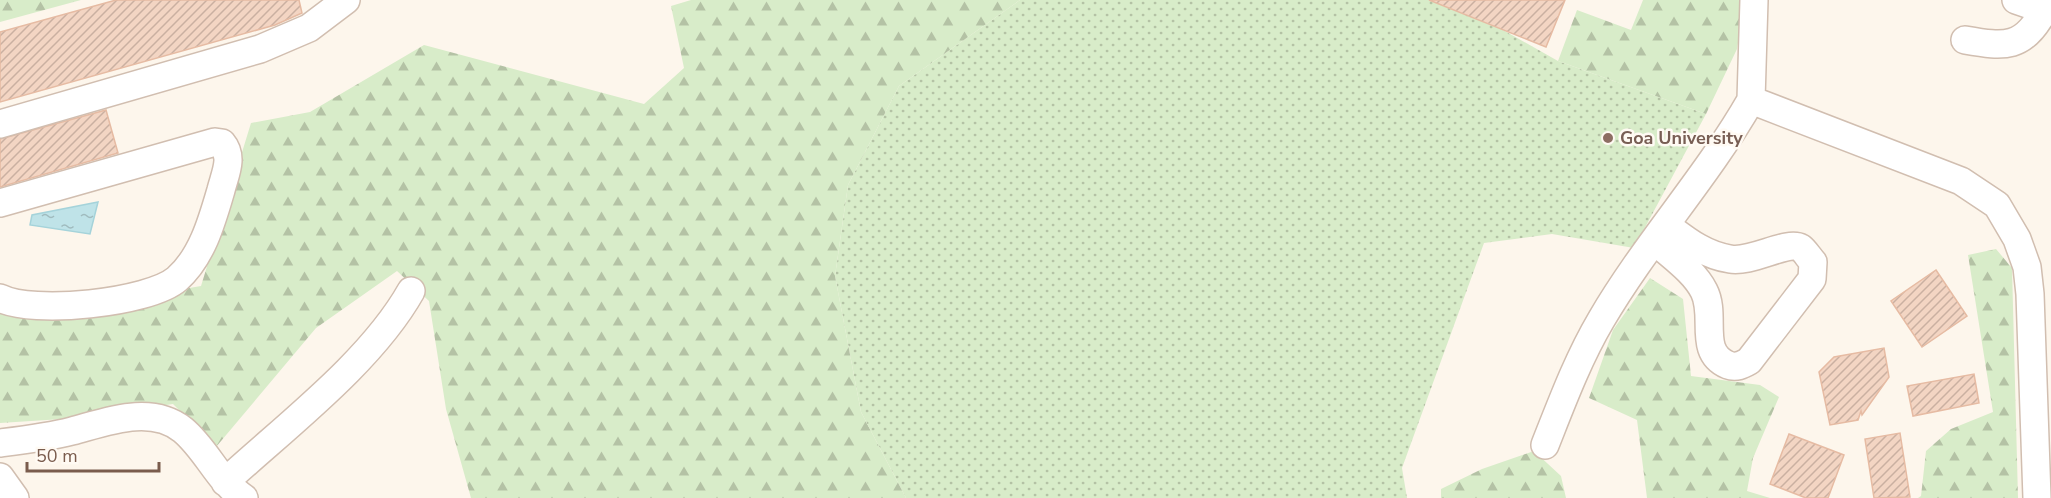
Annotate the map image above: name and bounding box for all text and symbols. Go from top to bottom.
place label: Goa University [1620,126,1743,150]
marker: Goa University [1601,131,1615,145]
scale bar [27,435,159,473]
text: 50 m [36,444,78,468]

